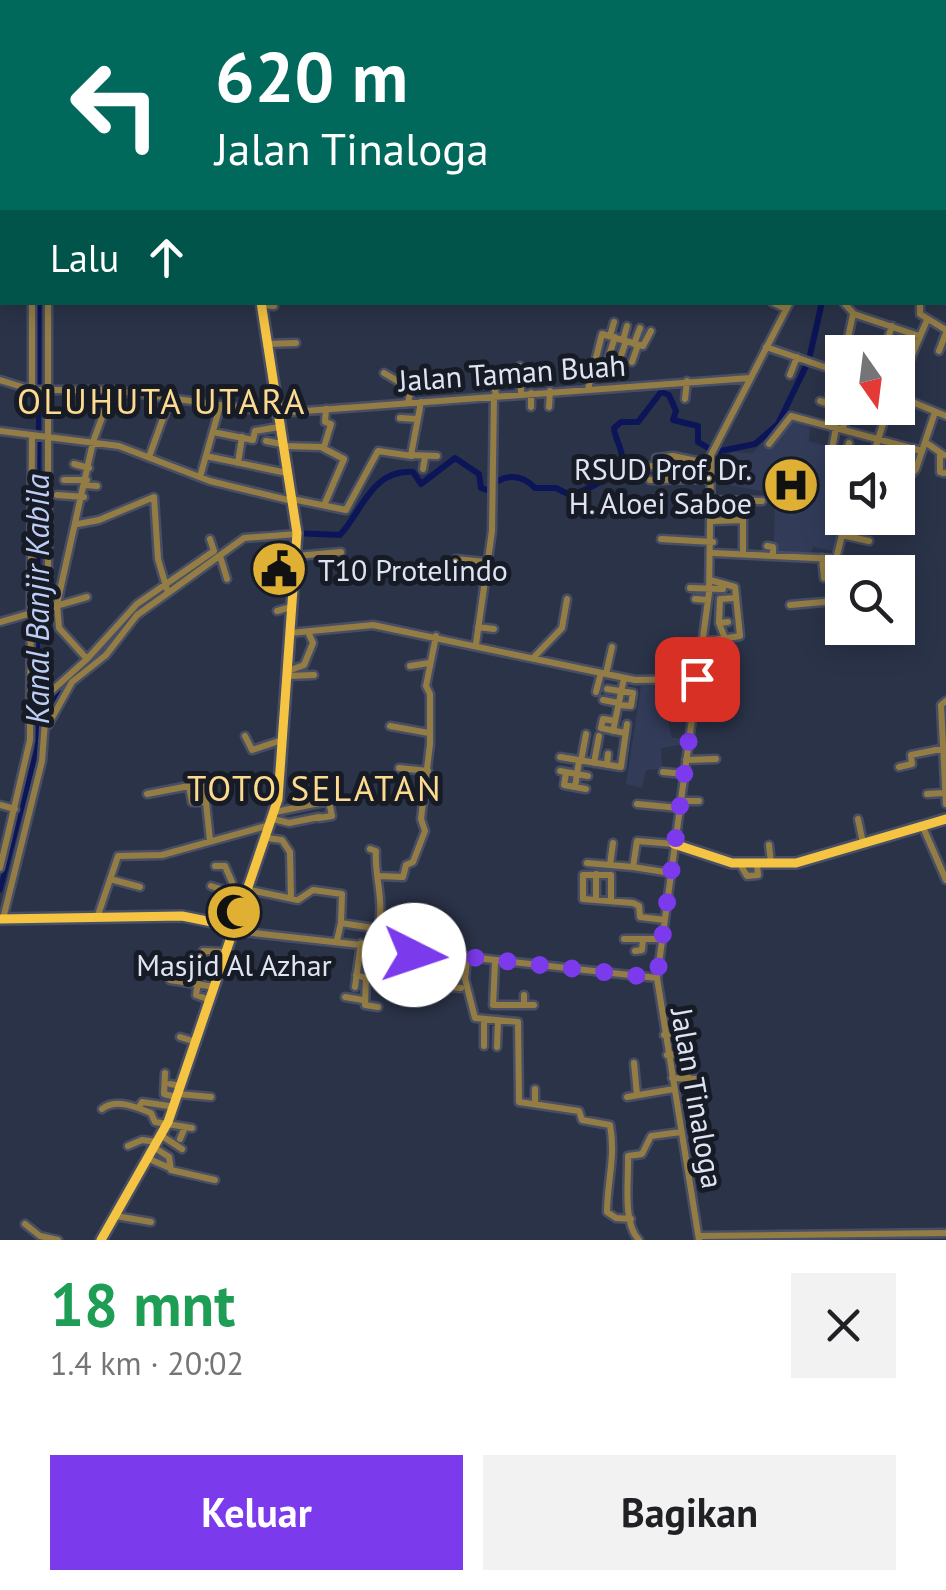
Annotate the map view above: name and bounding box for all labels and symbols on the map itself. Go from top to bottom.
north arrow [825,335,915,425]
street label: Jalan Taman Buah [395,345,627,400]
district label: OLUHUTA UTARA [17,378,307,424]
place label: RSUD Prof. Dr. H. Aloei Saboe [569,449,752,522]
hospital icon: RSUD Prof. Dr. H. Aloei Saboe [761,455,821,515]
water label: Kanal Banjir Kabila [16,473,58,724]
public building icon: T10 Protelindo [249,539,309,599]
place label: T10 Protelindo [318,550,508,589]
pin [655,637,740,722]
district label: TOTO SELATAN [187,765,443,811]
mosque icon: Masjid Al Azhar [204,882,264,942]
position arrow [362,903,466,1007]
place label: Masjid Al Azhar [136,945,332,984]
street label: Jalan Tinaloga [663,1003,733,1191]

